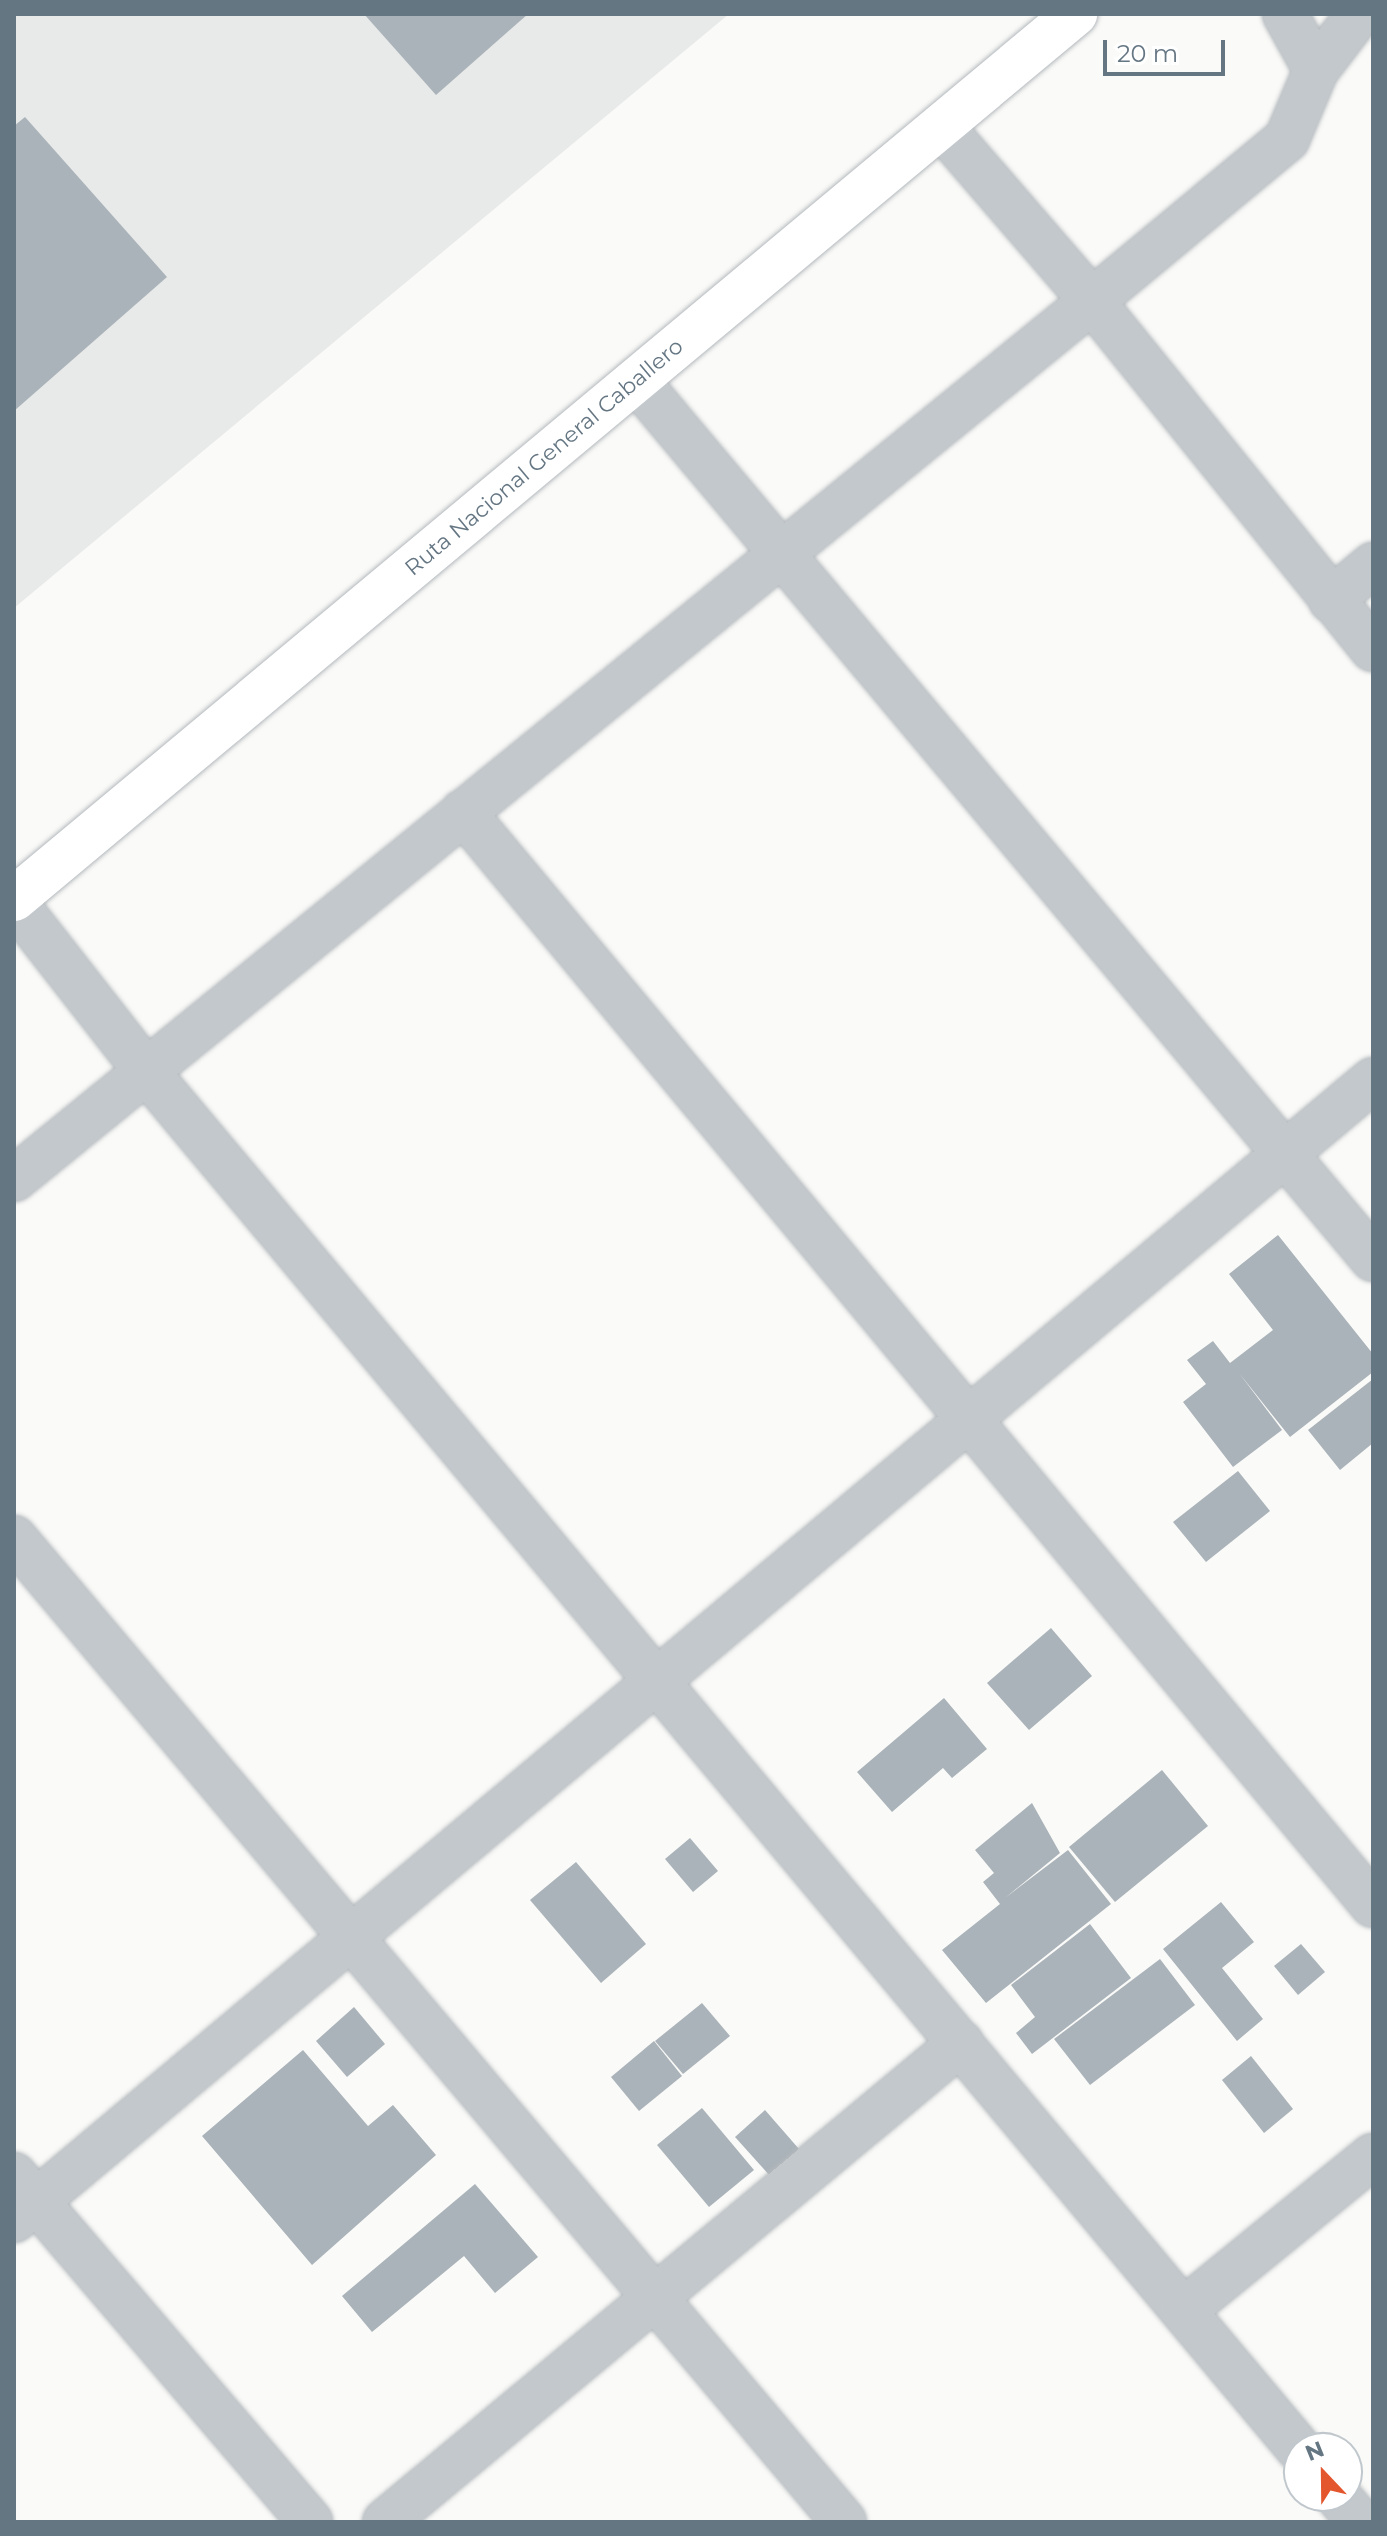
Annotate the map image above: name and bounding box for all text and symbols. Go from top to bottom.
scale bar [1107,24,1229,74]
text: 20 m [1117,39,1178,68]
street label: Ruta Nacional General Caballero [400,333,688,581]
north arrow [1283,2432,1363,2512]
text: N [1301,2435,1328,2467]

